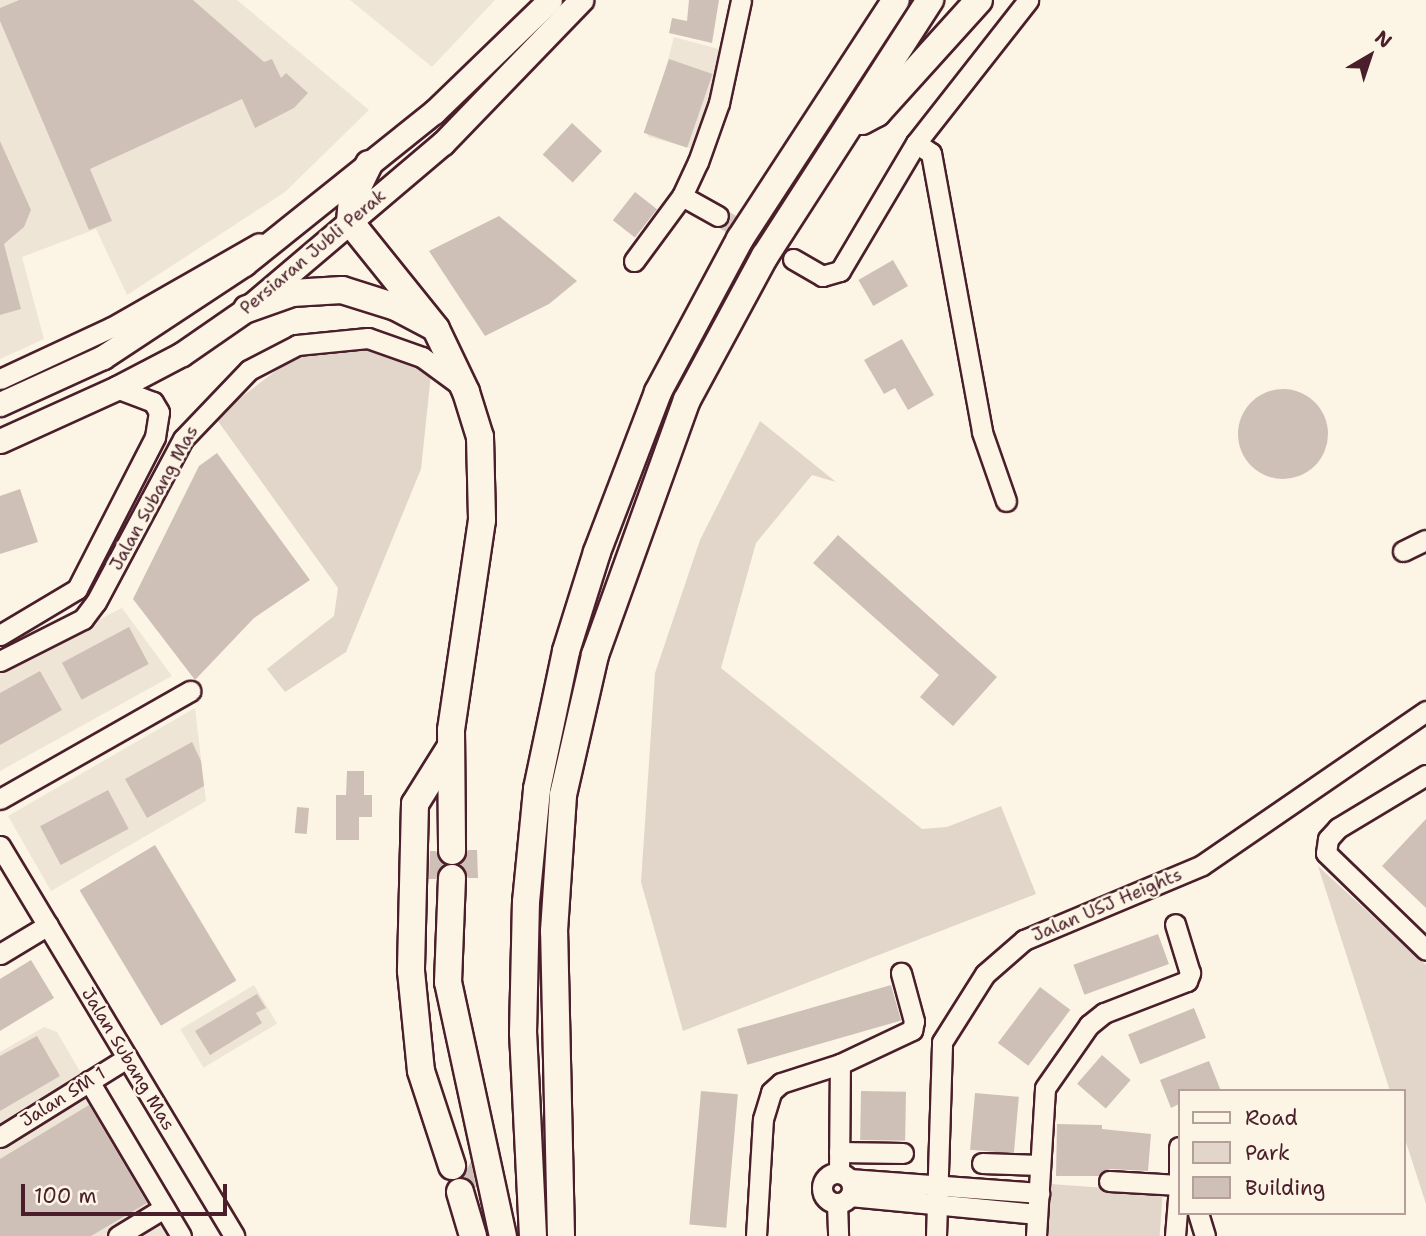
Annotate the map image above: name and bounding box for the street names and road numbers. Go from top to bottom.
street label: Persiaran Jubli Perak [236,185,390,319]
street label: Jalan Subang Mas [105,422,203,574]
street label: Jalan USJ Heights [1029,864,1185,946]
street label: Jalan Subang Mas [77,984,179,1134]
street label: Jalan SM 1 [16,1062,110,1132]

